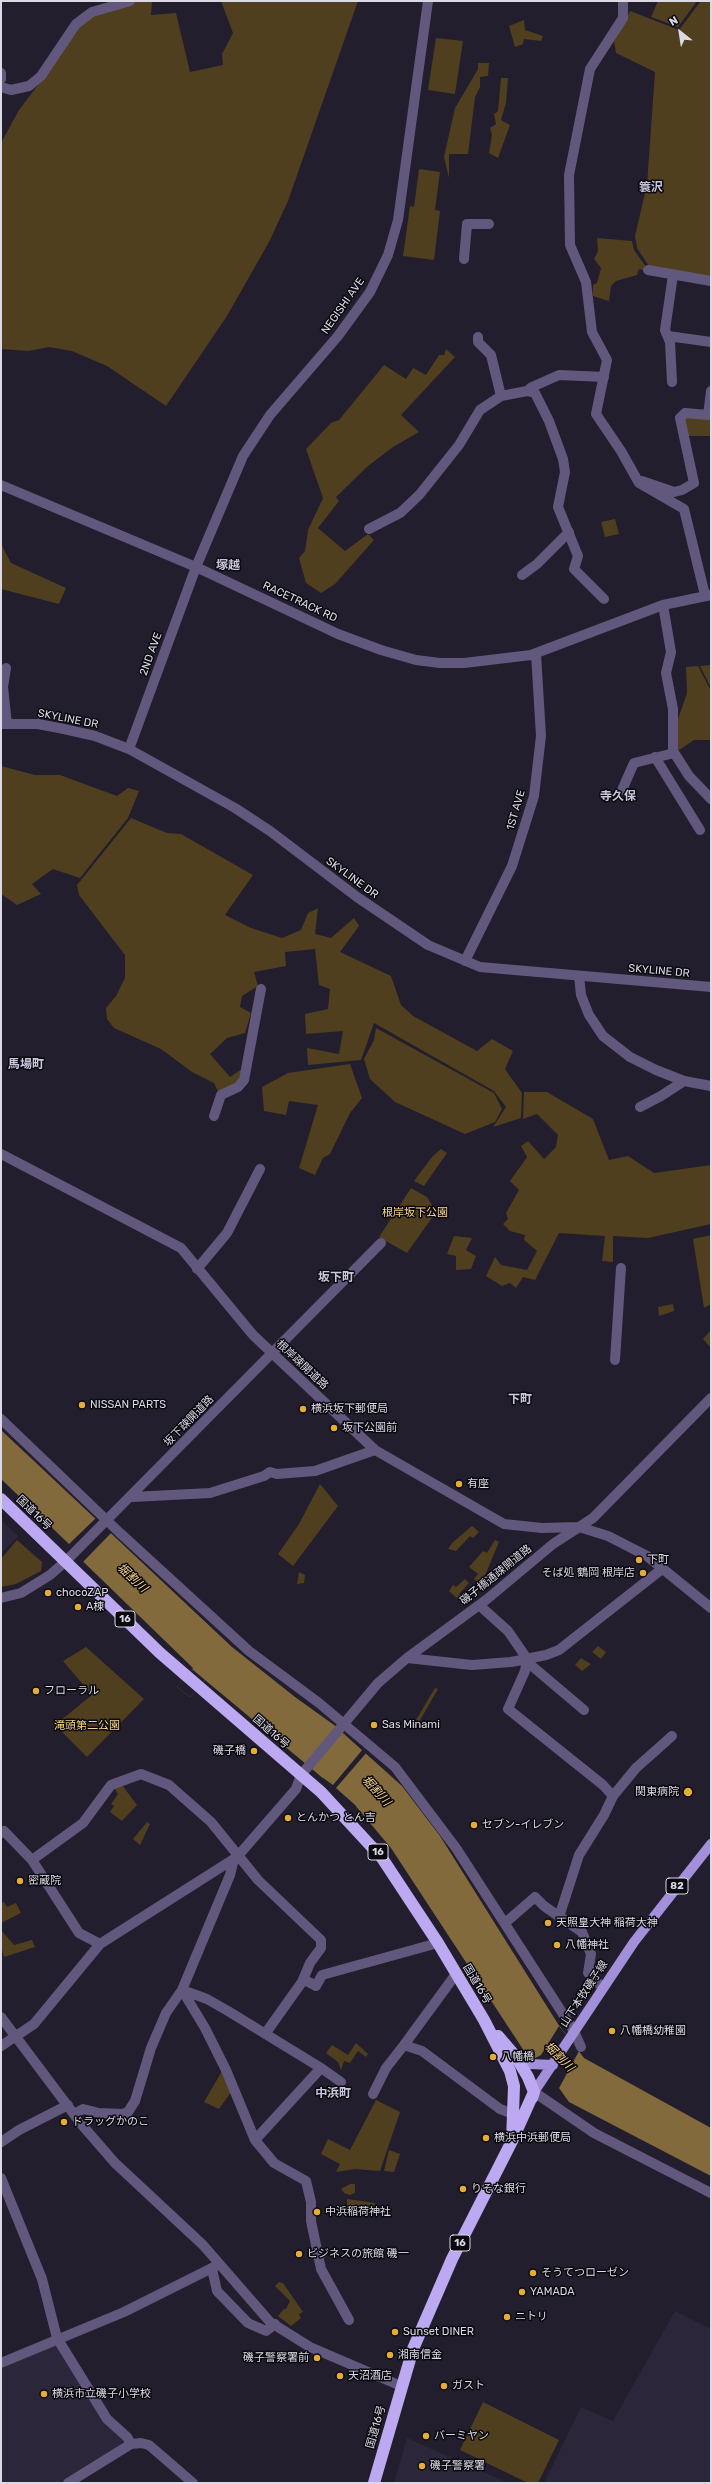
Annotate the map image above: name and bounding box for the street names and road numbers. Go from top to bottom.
street label: NEGISHI AVE [319,275,367,337]
street label: RACETRACK RD [261,579,339,625]
street label: 2ND AVE [137,631,165,677]
street label: SKYLINE DR [37,707,99,731]
street label: 1ST AVE [504,788,528,832]
street label: SKYLINE DR [323,855,381,901]
street label: SKYLINE DR [628,962,690,980]
street label: 根岸疎開道路 [273,1338,331,1392]
street label: 坂下疎開道路 [161,1393,217,1449]
street label: 国道16号 [13,1493,55,1533]
street label: 磯子橋通疎開道路 [458,1542,534,1608]
road number: 16 [115,1611,135,1627]
street label: 国道16号 [250,1712,292,1752]
road number: 16 [368,1844,388,1860]
road number: 82 [666,1878,688,1894]
street label: 山下本牧磯子線 [557,1958,611,2030]
street label: 国道16号 [460,1962,494,2006]
road number: 16 [450,2235,470,2251]
street label: 国道16号 [364,2404,388,2450]

